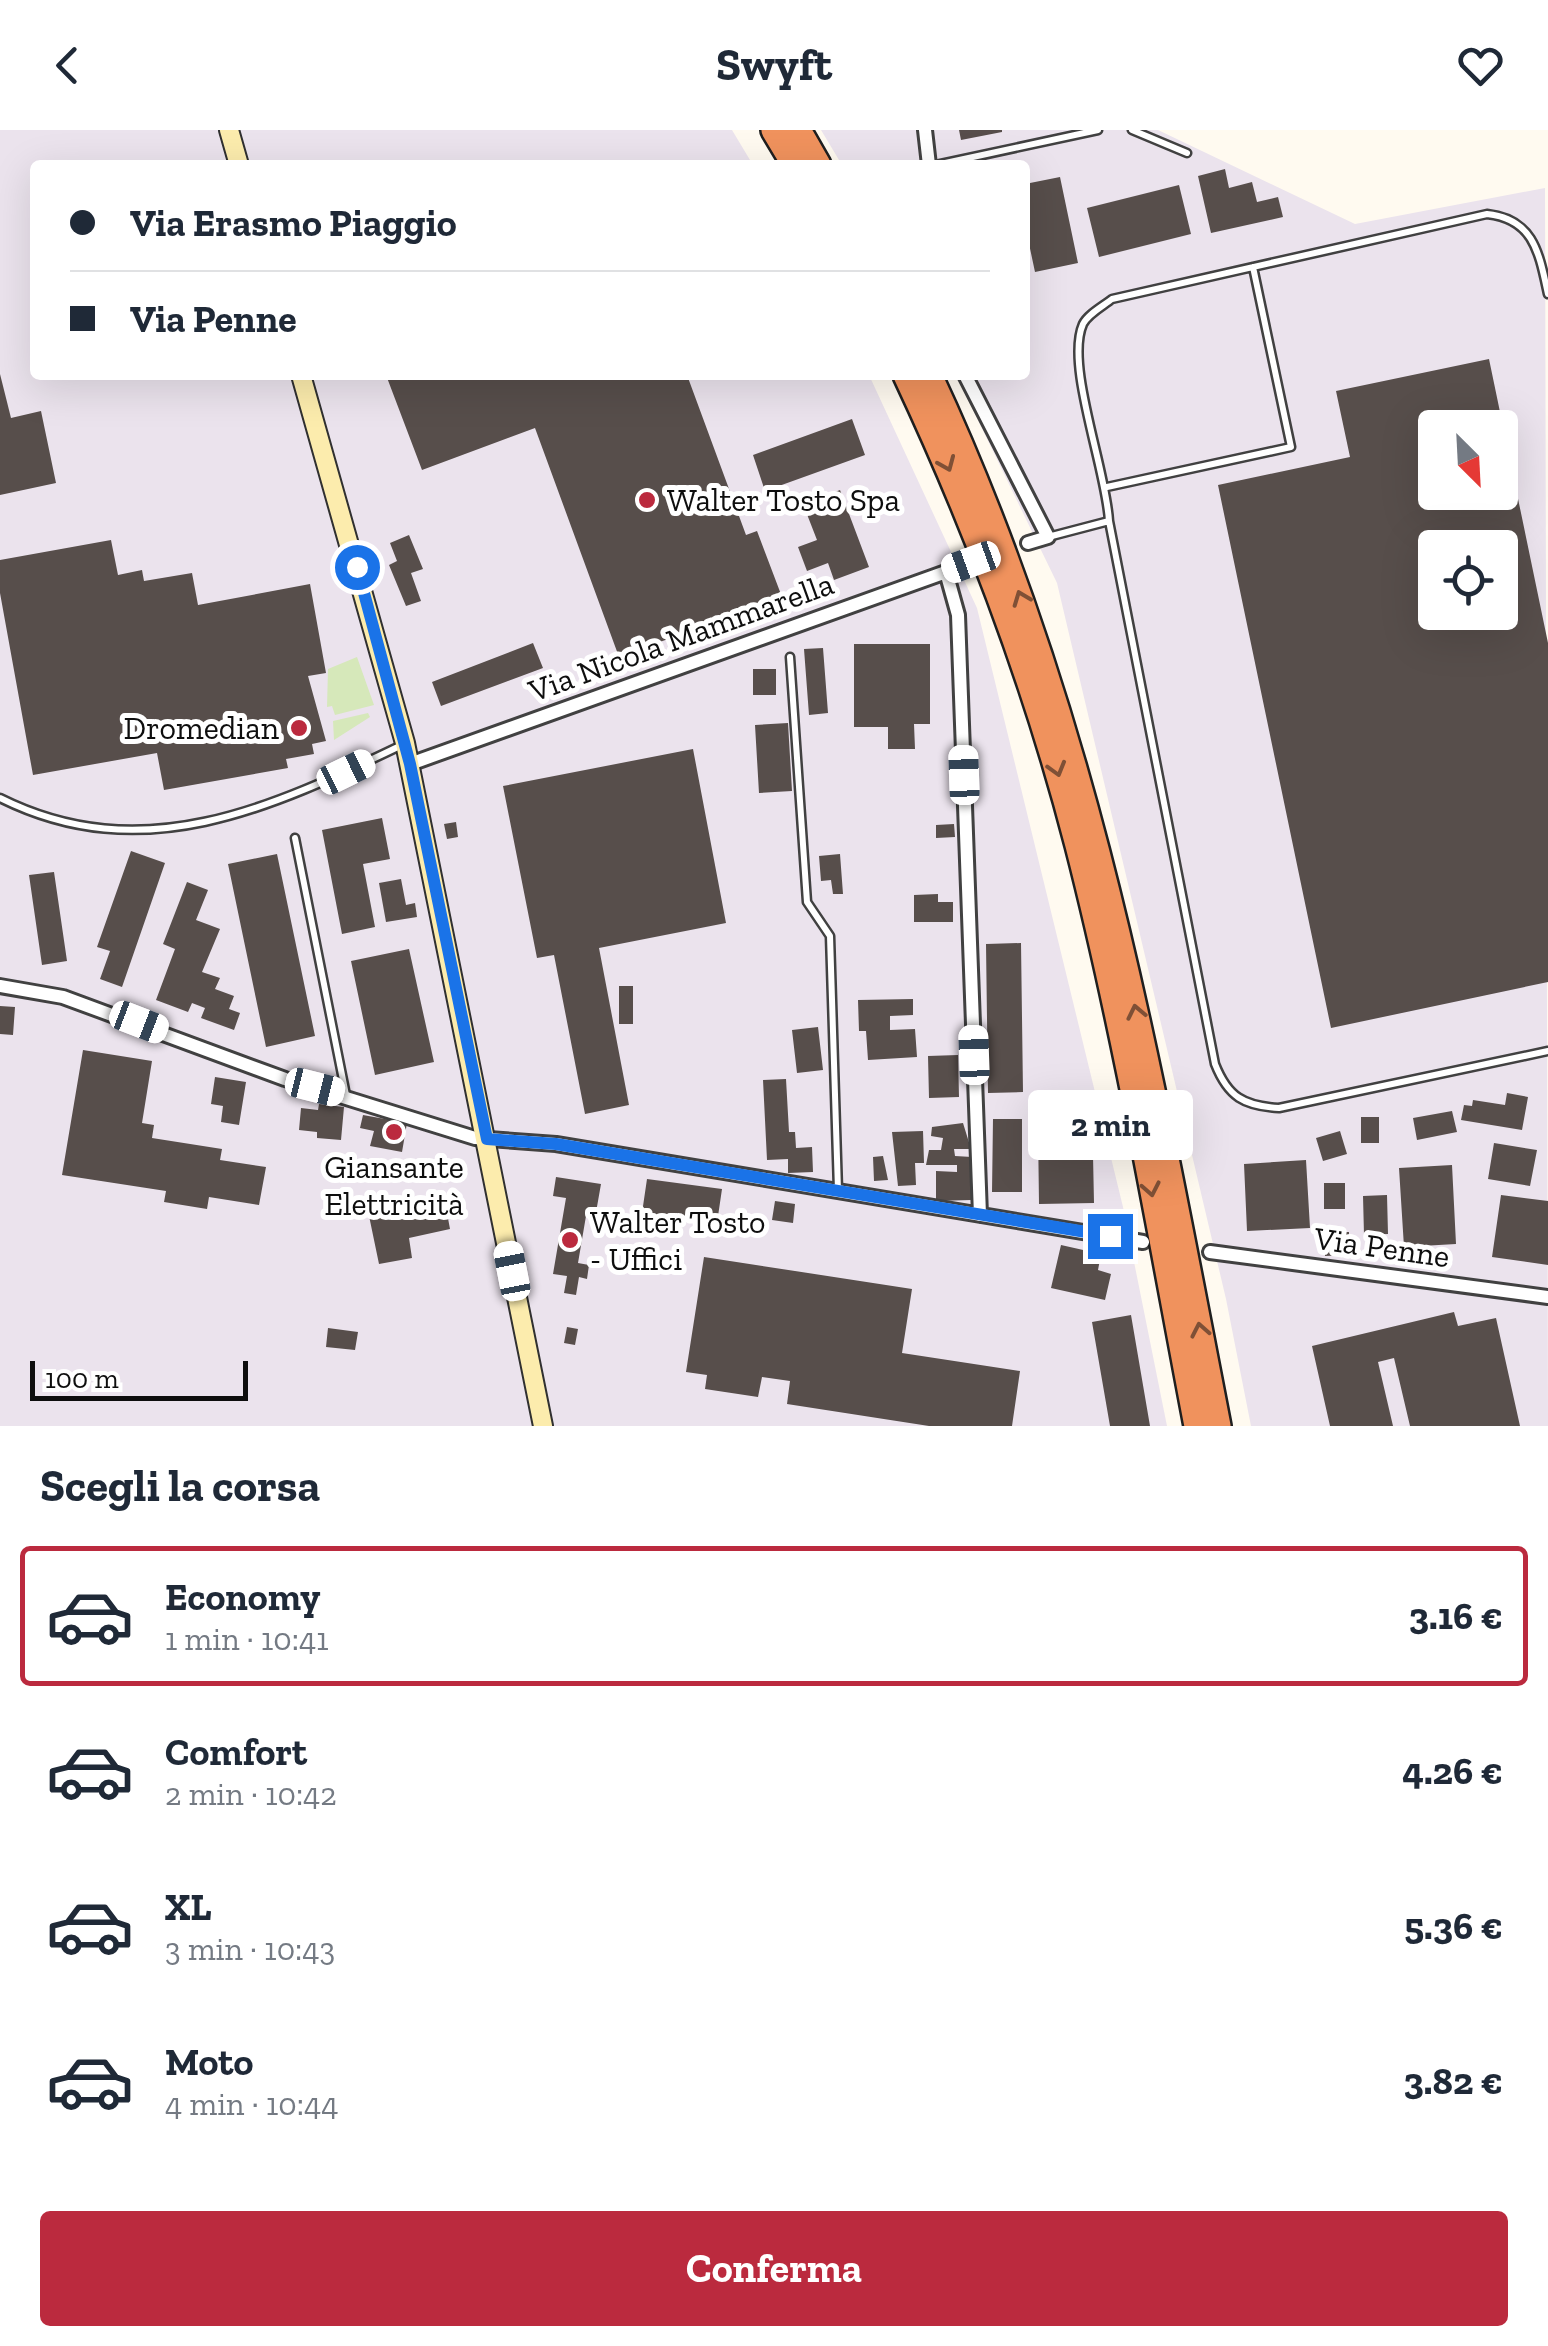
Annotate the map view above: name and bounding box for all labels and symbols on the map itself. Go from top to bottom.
north arrow [1418,410,1518,510]
one-way arrow [935,454,955,472]
place label: Walter Tosto Spa [667,481,900,519]
marker: Walter Tosto Spa [636,489,658,511]
car [938,538,1004,586]
route start [335,545,380,590]
street label: Via Nicola Mammarella [523,564,838,710]
one-way arrow [1013,590,1033,607]
place label: Dromedian [124,709,280,747]
marker: Dromedian [288,717,310,739]
car [948,744,980,806]
car [312,745,380,799]
one-way arrow [1045,760,1066,777]
car [106,997,172,1047]
one-way arrow [1127,1003,1148,1020]
car [958,1024,990,1086]
car [282,1065,348,1109]
callout: 2 min [1028,1091,1192,1161]
marker: Giansante Elettricità [383,1121,405,1143]
place label: Giansante Elettricità [324,1148,464,1223]
one-way arrow [1139,1180,1160,1197]
place label: Walter Tosto - Uffici [590,1203,766,1278]
route end [1088,1214,1133,1259]
street label: Via Penne [1311,1219,1452,1275]
marker: Walter Tosto - Uffici [559,1229,581,1251]
car [492,1239,532,1303]
one-way arrow [1190,1322,1211,1339]
scale bar [30,1356,248,1400]

